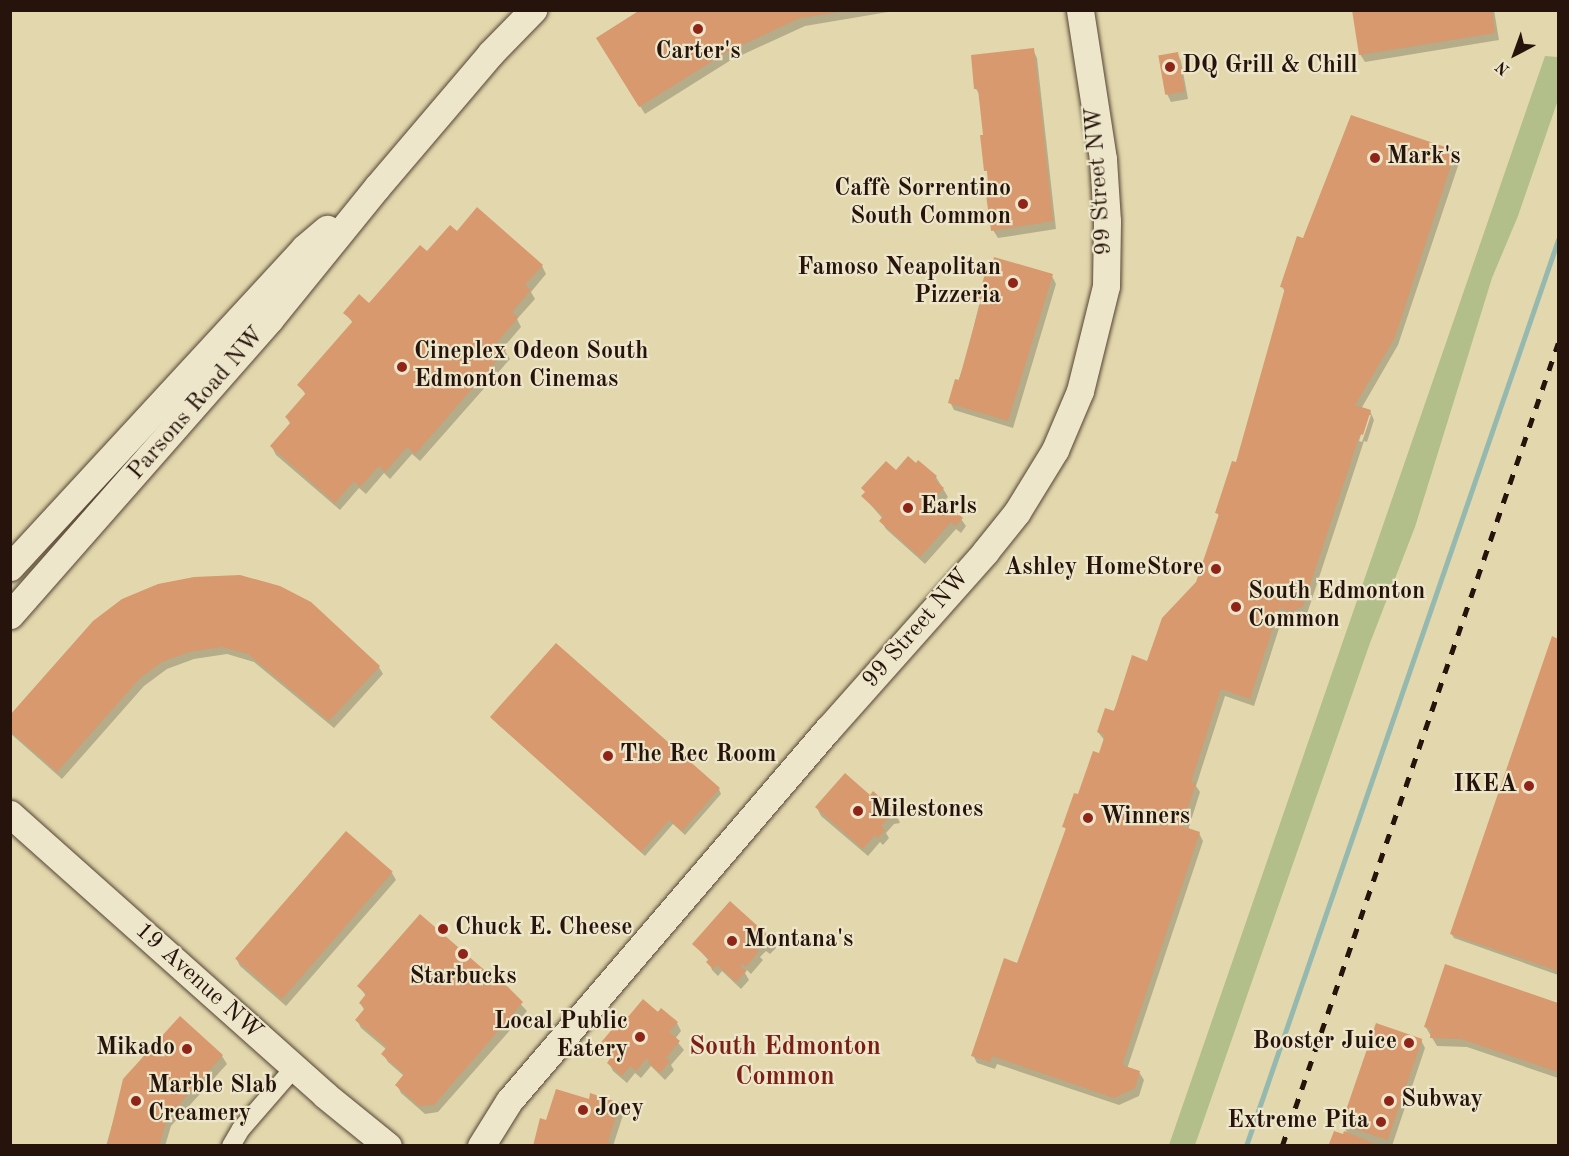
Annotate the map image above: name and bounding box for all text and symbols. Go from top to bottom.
marker: Carter's [691,22,705,36]
north arrow [1485,24,1545,84]
place label: Carter's [655,39,741,67]
place label: DQ Grill & Chill [1182,53,1358,81]
text: N [1493,58,1513,78]
marker: DQ Grill & Chill [1163,60,1177,74]
street label: 99 Street NW [1080,106,1120,256]
place label: Mark's [1387,144,1460,172]
marker: Mark's [1368,151,1382,165]
place label: Caffè Sorrentino South Common [834,176,1011,232]
marker: Caffè Sorrentino South Common [1016,197,1030,211]
place label: Famoso Neapolitan Pizzeria [797,255,1001,311]
marker: Famoso Neapolitan Pizzeria [1006,276,1020,290]
street label: Parsons Road NW [123,321,271,487]
place label: Cineplex Odeon South Edmonton Cinemas [414,339,648,395]
marker: Cineplex Odeon South Edmonton Cinemas [395,360,409,374]
place label: Earls [920,494,977,522]
marker: Earls [901,501,915,515]
place label: Ashley HomeStore [1004,555,1204,583]
marker: Ashley HomeStore [1209,562,1223,576]
street label: 99 Street NW [857,563,977,695]
place label: South Edmonton Common [1248,579,1425,635]
marker: South Edmonton Common [1229,600,1243,614]
place label: The Rec Room [620,742,776,770]
marker: The Rec Room [601,749,615,763]
place label: IKEA [1453,772,1517,800]
marker: IKEA [1522,779,1536,793]
place label: Milestones [870,797,983,825]
marker: Milestones [851,804,865,818]
place label: Winners [1100,804,1190,832]
marker: Winners [1081,811,1095,825]
place label: Chuck E. Cheese [455,915,632,943]
street label: 19 Avenue NW [128,917,268,1047]
marker: Chuck E. Cheese [436,922,450,936]
place label: Montana's [744,927,853,955]
marker: Montana's [725,934,739,948]
marker: Starbucks [456,947,470,961]
place label: Starbucks [409,964,517,992]
place label: Local Public Eatery [494,1009,628,1065]
place label: Booster Juice [1252,1029,1397,1057]
marker: Local Public Eatery [633,1030,647,1044]
district label: South Edmonton Common [689,1032,881,1094]
place label: Mikado [96,1035,175,1063]
marker: Booster Juice [1402,1036,1416,1050]
marker: Mikado [180,1042,194,1056]
place label: Marble Slab Creamery [148,1073,277,1129]
place label: Subway [1401,1087,1483,1115]
marker: Marble Slab Creamery [129,1094,143,1108]
marker: Subway [1382,1094,1396,1108]
place label: Joey [595,1096,644,1124]
marker: Joey [576,1103,590,1117]
place label: Extreme Pita [1227,1108,1369,1136]
marker: Extreme Pita [1374,1115,1388,1129]

